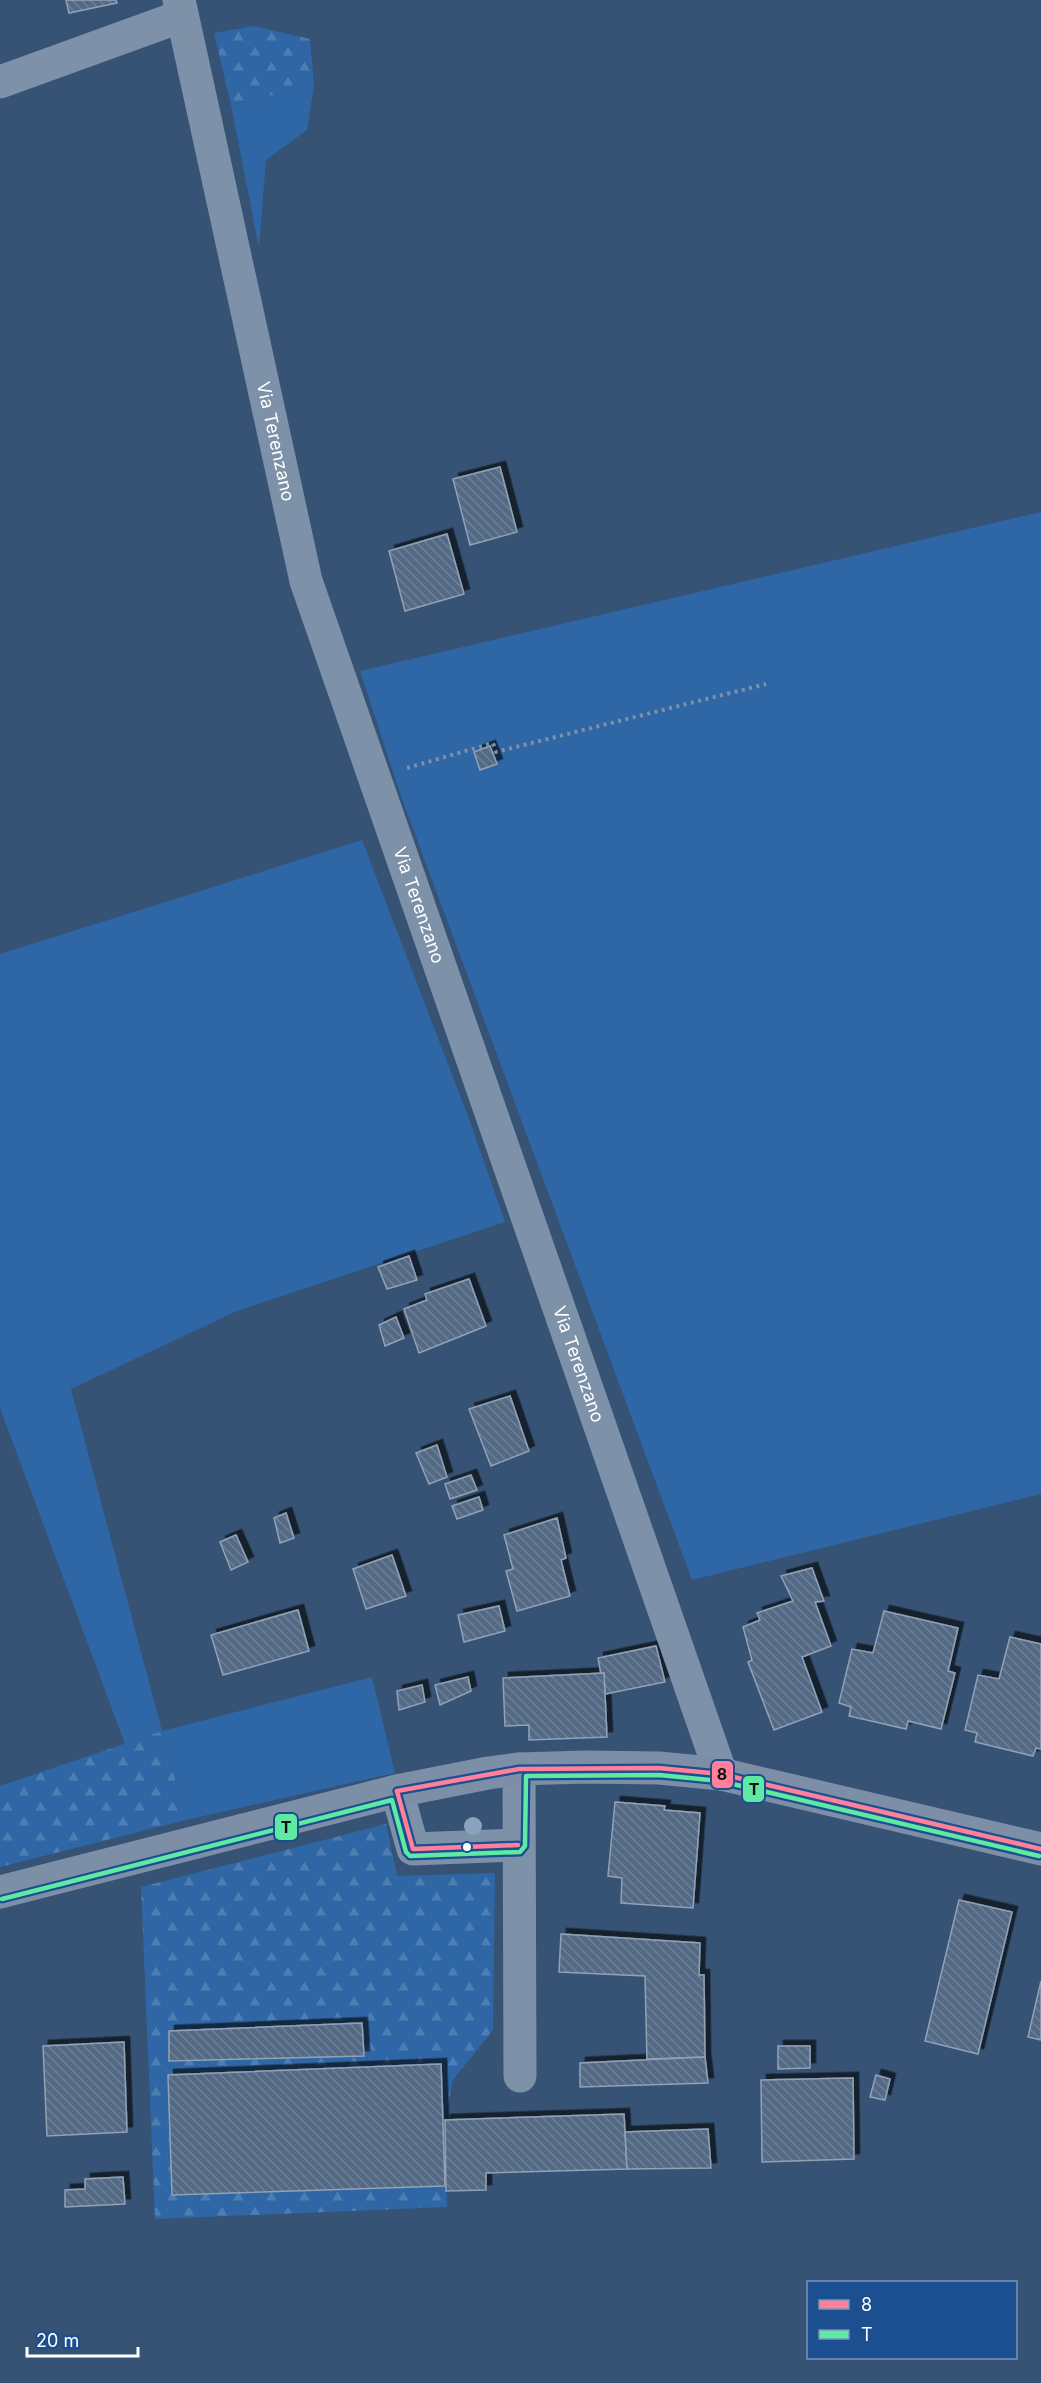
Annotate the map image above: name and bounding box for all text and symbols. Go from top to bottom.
street label: Via Terenzano [253,380,299,503]
street label: Via Terenzano [389,844,449,966]
street label: Via Terenzano [549,1303,609,1425]
line badge: 8 [711,1760,734,1789]
text: 8 [717,1764,727,1784]
line badge: T [742,1775,765,1803]
text: T [749,1779,760,1799]
line badge: T [274,1813,298,1841]
text: T [281,1817,292,1837]
unlabelled marker [461,1841,473,1853]
legend [807,2281,1017,2359]
text: 8 [861,2294,872,2315]
scale bar [27,2320,138,2358]
text: T [861,2324,873,2345]
text: 20 m [36,2330,79,2351]

